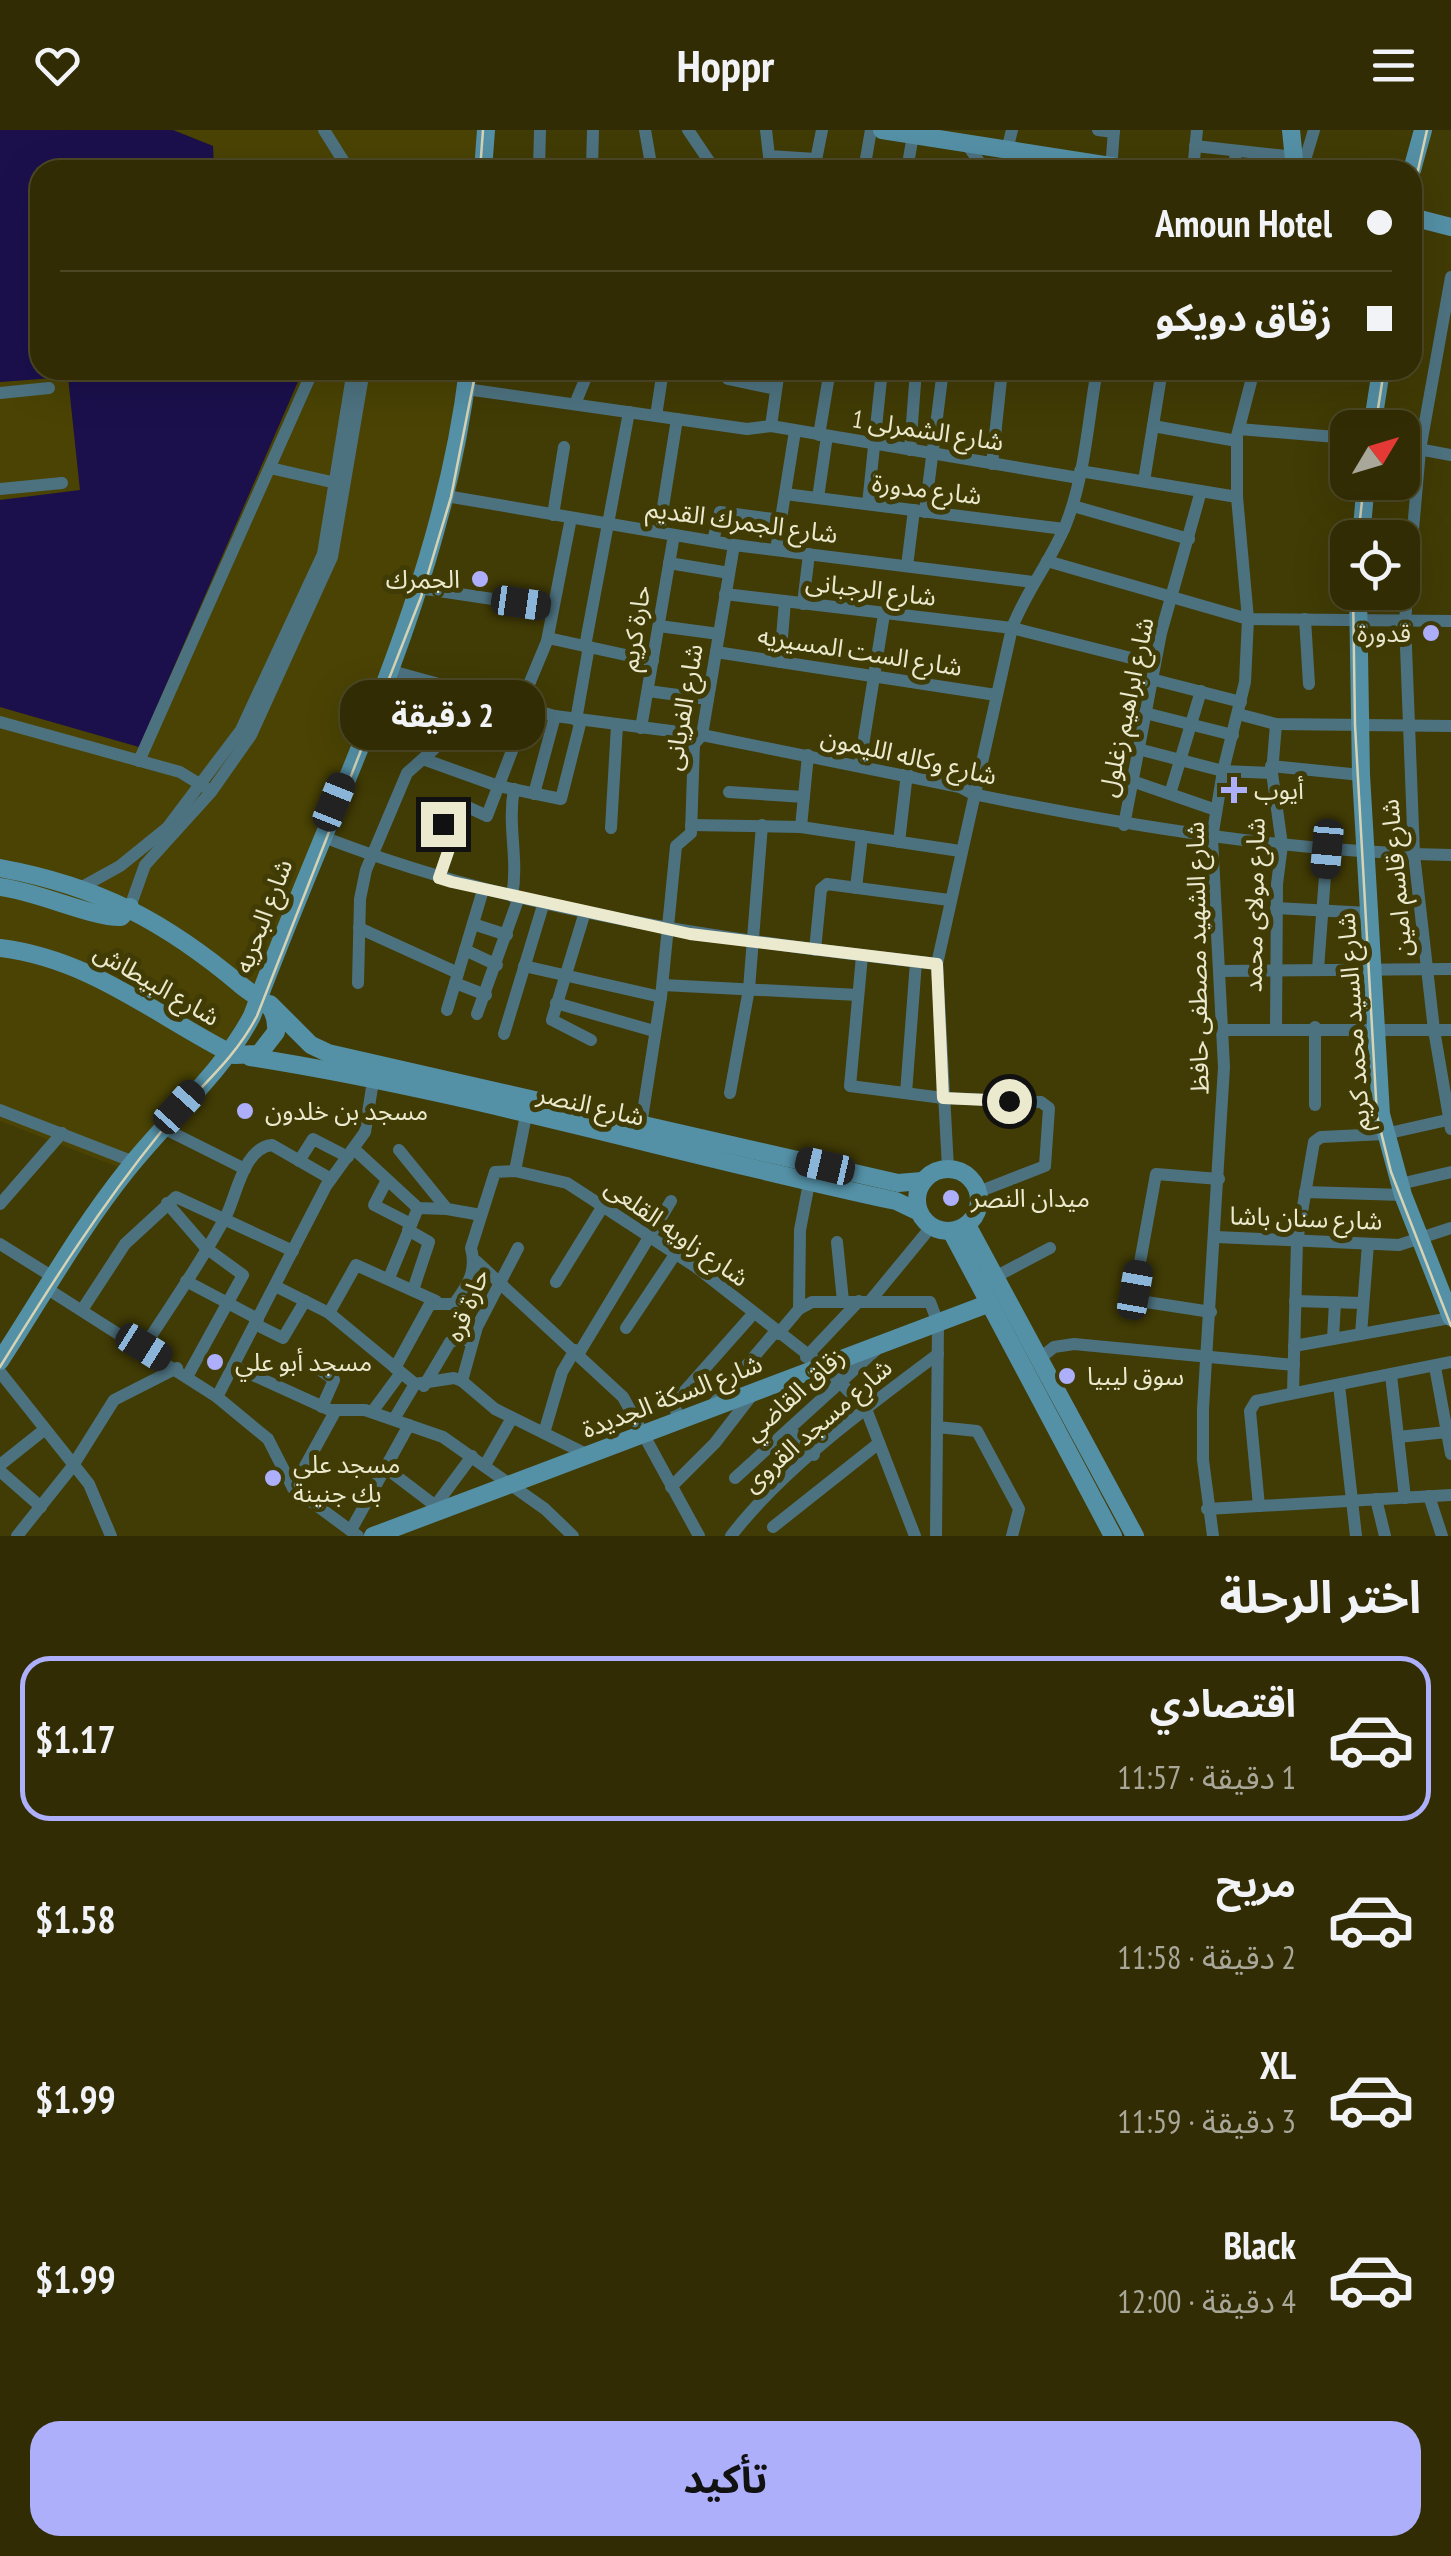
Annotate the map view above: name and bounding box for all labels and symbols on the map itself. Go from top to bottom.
street label: شارع الشمرلى 1 [850,402,1006,461]
north arrow [1330,410,1420,500]
street label: شارع مدورة [870,466,984,515]
street label: شارع الجمرك القديم [644,492,840,554]
place label: الجمرك [386,563,460,595]
street label: شارع الرجبانى [804,565,938,616]
marker: الجمرك [469,568,491,590]
street label: حارة كريم [612,583,662,674]
car [489,584,553,622]
street label: شارع ابراهيم زغلول [1091,614,1165,801]
place label: قدورة [1357,617,1411,649]
street label: شارع الست المسيريه [755,619,965,686]
marker: قدورة [1420,622,1442,644]
street label: شارع الفريانى [656,641,713,773]
callout: 2 دقيقة [340,679,546,749]
street label: شارع وكاله الليمون [817,720,1000,795]
car [309,769,359,835]
place label: أيوب [1254,774,1304,806]
marker: أيوب [1223,779,1245,801]
street label: شارع قاسم امين [1373,798,1423,958]
route end [421,802,466,847]
street label: شارع مولاى محمد [1236,817,1275,993]
car [1309,818,1345,880]
street label: شارع الشهيد مصطفى حافظ [1179,821,1218,1095]
street label: شارع البحريه [227,854,302,979]
street label: شارع السيد محمد كريم [1329,912,1381,1132]
street label: شارع البيطاش [87,935,225,1035]
car [148,1075,210,1139]
street label: شارع النصر [533,1077,648,1136]
route start [987,1079,1032,1124]
place label: مسجد بن خلدون [265,1095,428,1127]
marker: مسجد بن خلدون [234,1100,256,1122]
car [792,1145,858,1187]
street label: شارع زاويه القلعى [597,1171,755,1296]
place label: ميدان النصر [970,1182,1090,1214]
marker: ميدان النصر [940,1187,962,1209]
street label: شارع سنان باشا [1229,1199,1383,1240]
car [1115,1258,1155,1322]
street label: حارة قره [438,1264,496,1346]
car [111,1318,177,1376]
street label: زقاق القاضي [737,1340,854,1450]
place label: مسجد أبو علي [235,1346,372,1382]
street label: شارع السكة الجديدة [577,1347,768,1448]
marker: مسجد أبو علي [204,1351,226,1373]
street label: شارع مسجد القروى [736,1351,900,1501]
place label: سوق ليبيا [1087,1360,1184,1392]
marker: سوق ليبيا [1056,1365,1078,1387]
place label: مسجد على بك جنينة [293,1448,400,1509]
marker: مسجد على بك جنينة [262,1467,284,1489]

